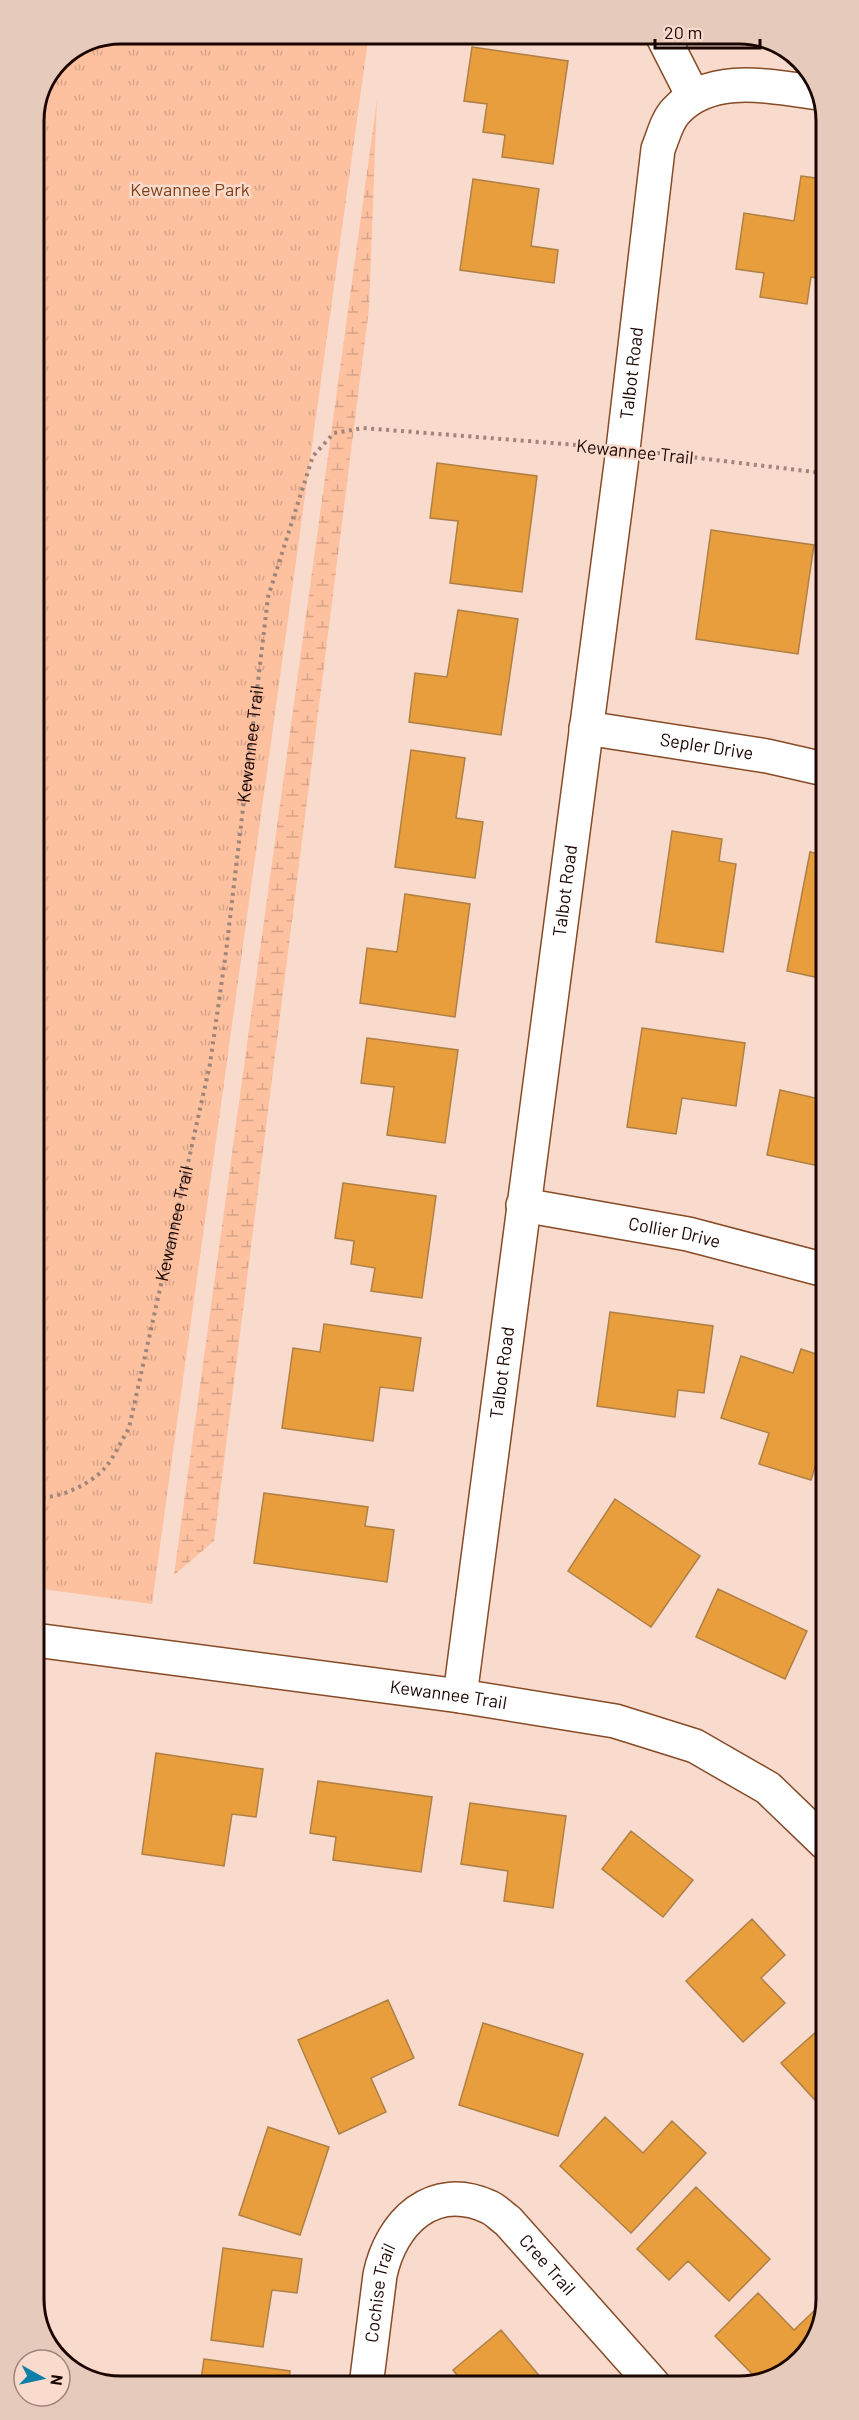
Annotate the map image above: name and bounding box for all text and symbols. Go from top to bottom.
scale bar [655,12,760,50]
text: 20 m [664,21,702,43]
park label: Kewannee Park [130,178,250,200]
street label: Talbot Road [615,326,647,420]
street label: Kewannee Trail [575,434,695,468]
street label: Kewannee Trail [232,684,267,804]
street label: Sepler Drive [659,728,755,764]
street label: Talbot Road [547,843,581,938]
street label: Kewannee Trail [150,1164,197,1283]
street label: Collier Drive [627,1212,723,1252]
street label: Talbot Road [484,1325,518,1420]
street label: Kewannee Trail [389,1675,509,1713]
street label: Cree Trail [515,2229,581,2299]
street label: Cochise Trail [360,2239,400,2344]
north arrow [12,2348,72,2408]
text: N [47,2374,67,2387]

